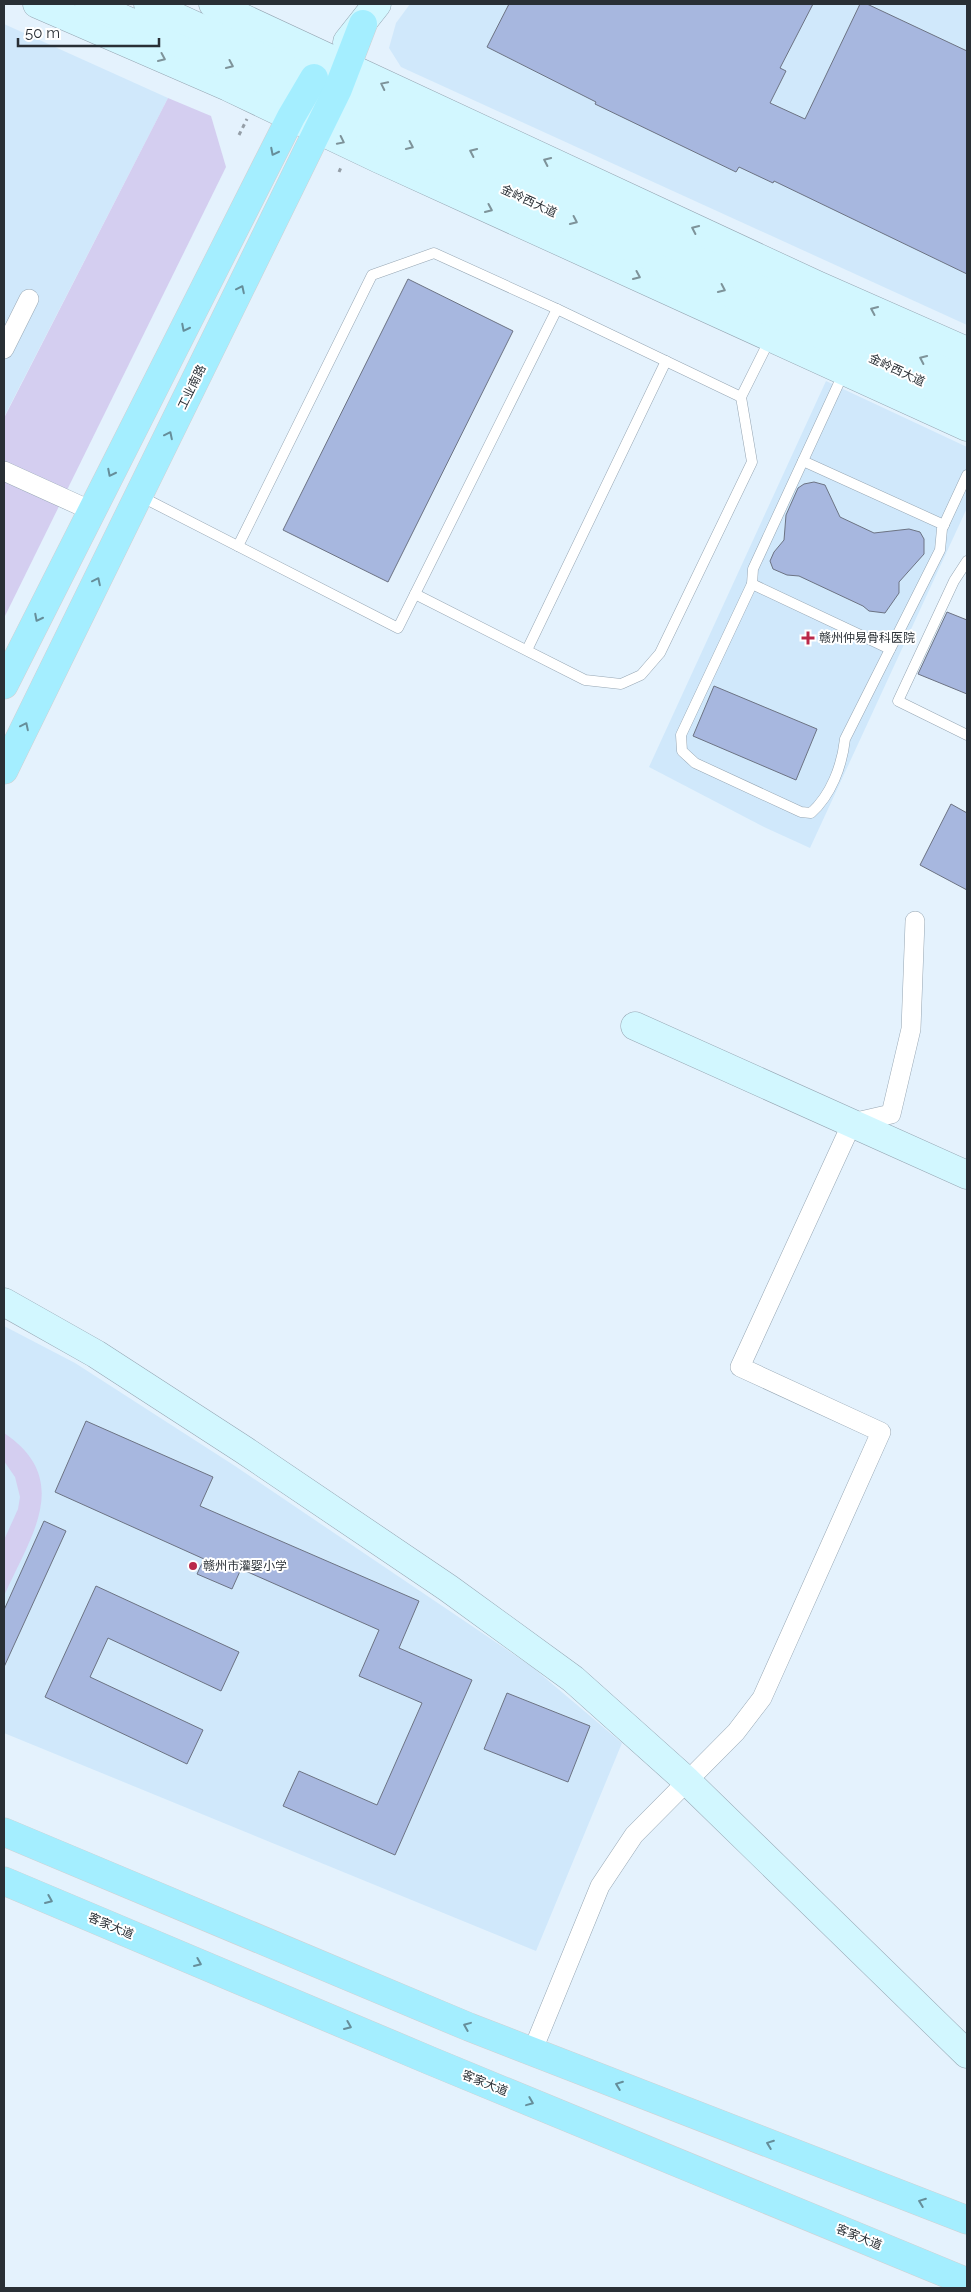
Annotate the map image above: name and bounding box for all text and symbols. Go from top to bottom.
scale bar [18,15,159,47]
text: 50 m [25,24,60,42]
one-way arrow [157,52,166,63]
one-way arrow [225,59,234,70]
one-way arrow [380,81,389,91]
one-way arrow [336,135,345,145]
one-way arrow [405,140,414,150]
one-way arrow [270,146,280,155]
one-way arrow [469,148,478,158]
one-way arrow [543,156,552,167]
street label: 金岭西大道 [499,182,559,220]
one-way arrow [484,203,493,213]
one-way arrow [569,215,578,226]
one-way arrow [691,224,700,235]
one-way arrow [632,270,641,281]
one-way arrow [717,283,726,293]
one-way arrow [234,285,245,294]
one-way arrow [870,306,879,317]
one-way arrow [181,323,191,332]
street label: 金岭西大道 [867,351,927,389]
one-way arrow [919,354,928,365]
street label: 工业南路 [175,362,209,412]
one-way arrow [163,431,173,440]
one-way arrow [107,468,117,477]
one-way arrow [91,577,101,586]
one-way arrow [34,613,44,622]
marker: 赣州仲易骨科医院 [801,631,815,645]
place label: 赣州仲易骨科医院 [819,631,915,645]
one-way arrow [19,722,29,731]
place label: 赣州市灌婴小学 [203,1559,287,1573]
marker: 赣州市灌婴小学 [187,1560,199,1572]
one-way arrow [44,1893,53,1904]
street label: 客家大道 [86,1910,136,1942]
one-way arrow [193,1956,202,1967]
one-way arrow [343,2019,352,2030]
one-way arrow [463,2022,472,2032]
street label: 客家大道 [460,2068,510,2098]
one-way arrow [615,2081,623,2091]
one-way arrow [526,2096,534,2106]
one-way arrow [766,2139,775,2150]
one-way arrow [918,2198,927,2208]
street label: 客家大道 [834,2222,884,2252]

